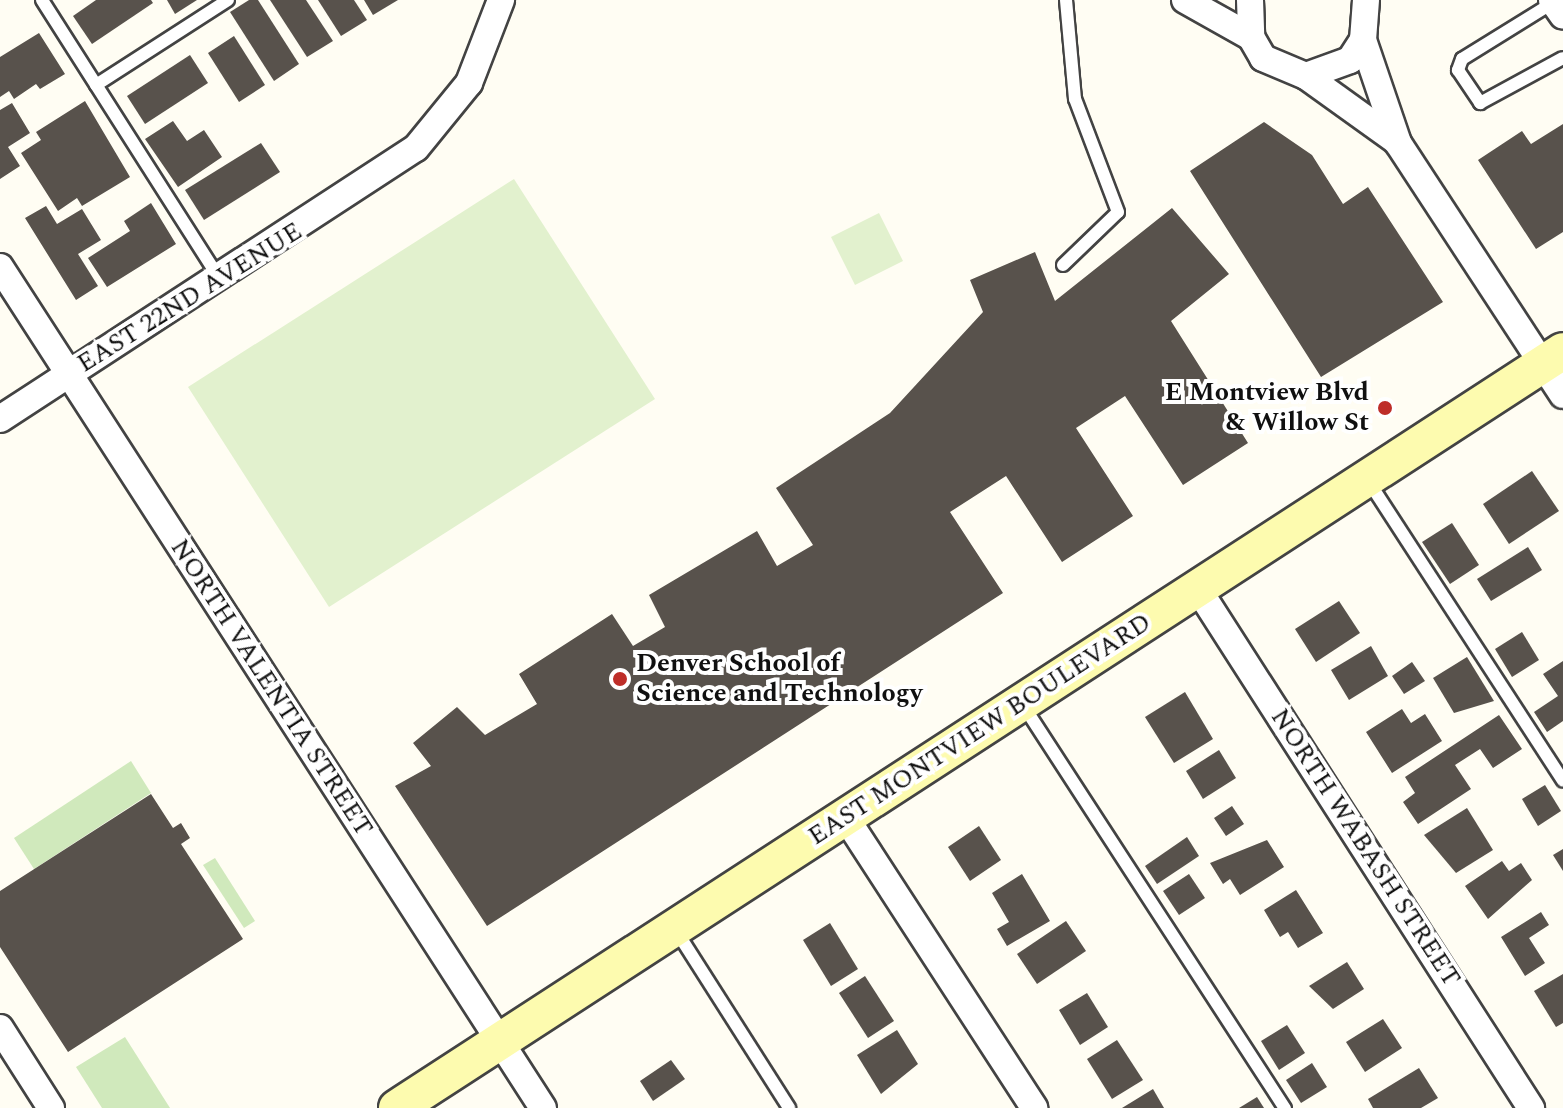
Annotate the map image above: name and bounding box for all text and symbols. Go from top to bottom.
street label: EAST 22ND AVENUE [72,216,308,380]
place label: E Montview Blvd & Willow St [1165,377,1369,438]
marker: E Montview Blvd & Willow St [1376,399,1394,417]
street label: NORTH VALENTIA STREET [163,534,379,842]
street label: EAST MONTVIEW BOULEVARD [803,607,1157,853]
place label: Denver School of Science and Technology [636,648,922,710]
marker: Denver School of Science and Technology [611,670,629,688]
street label: NORTH WABASH STREET [1263,703,1467,993]

